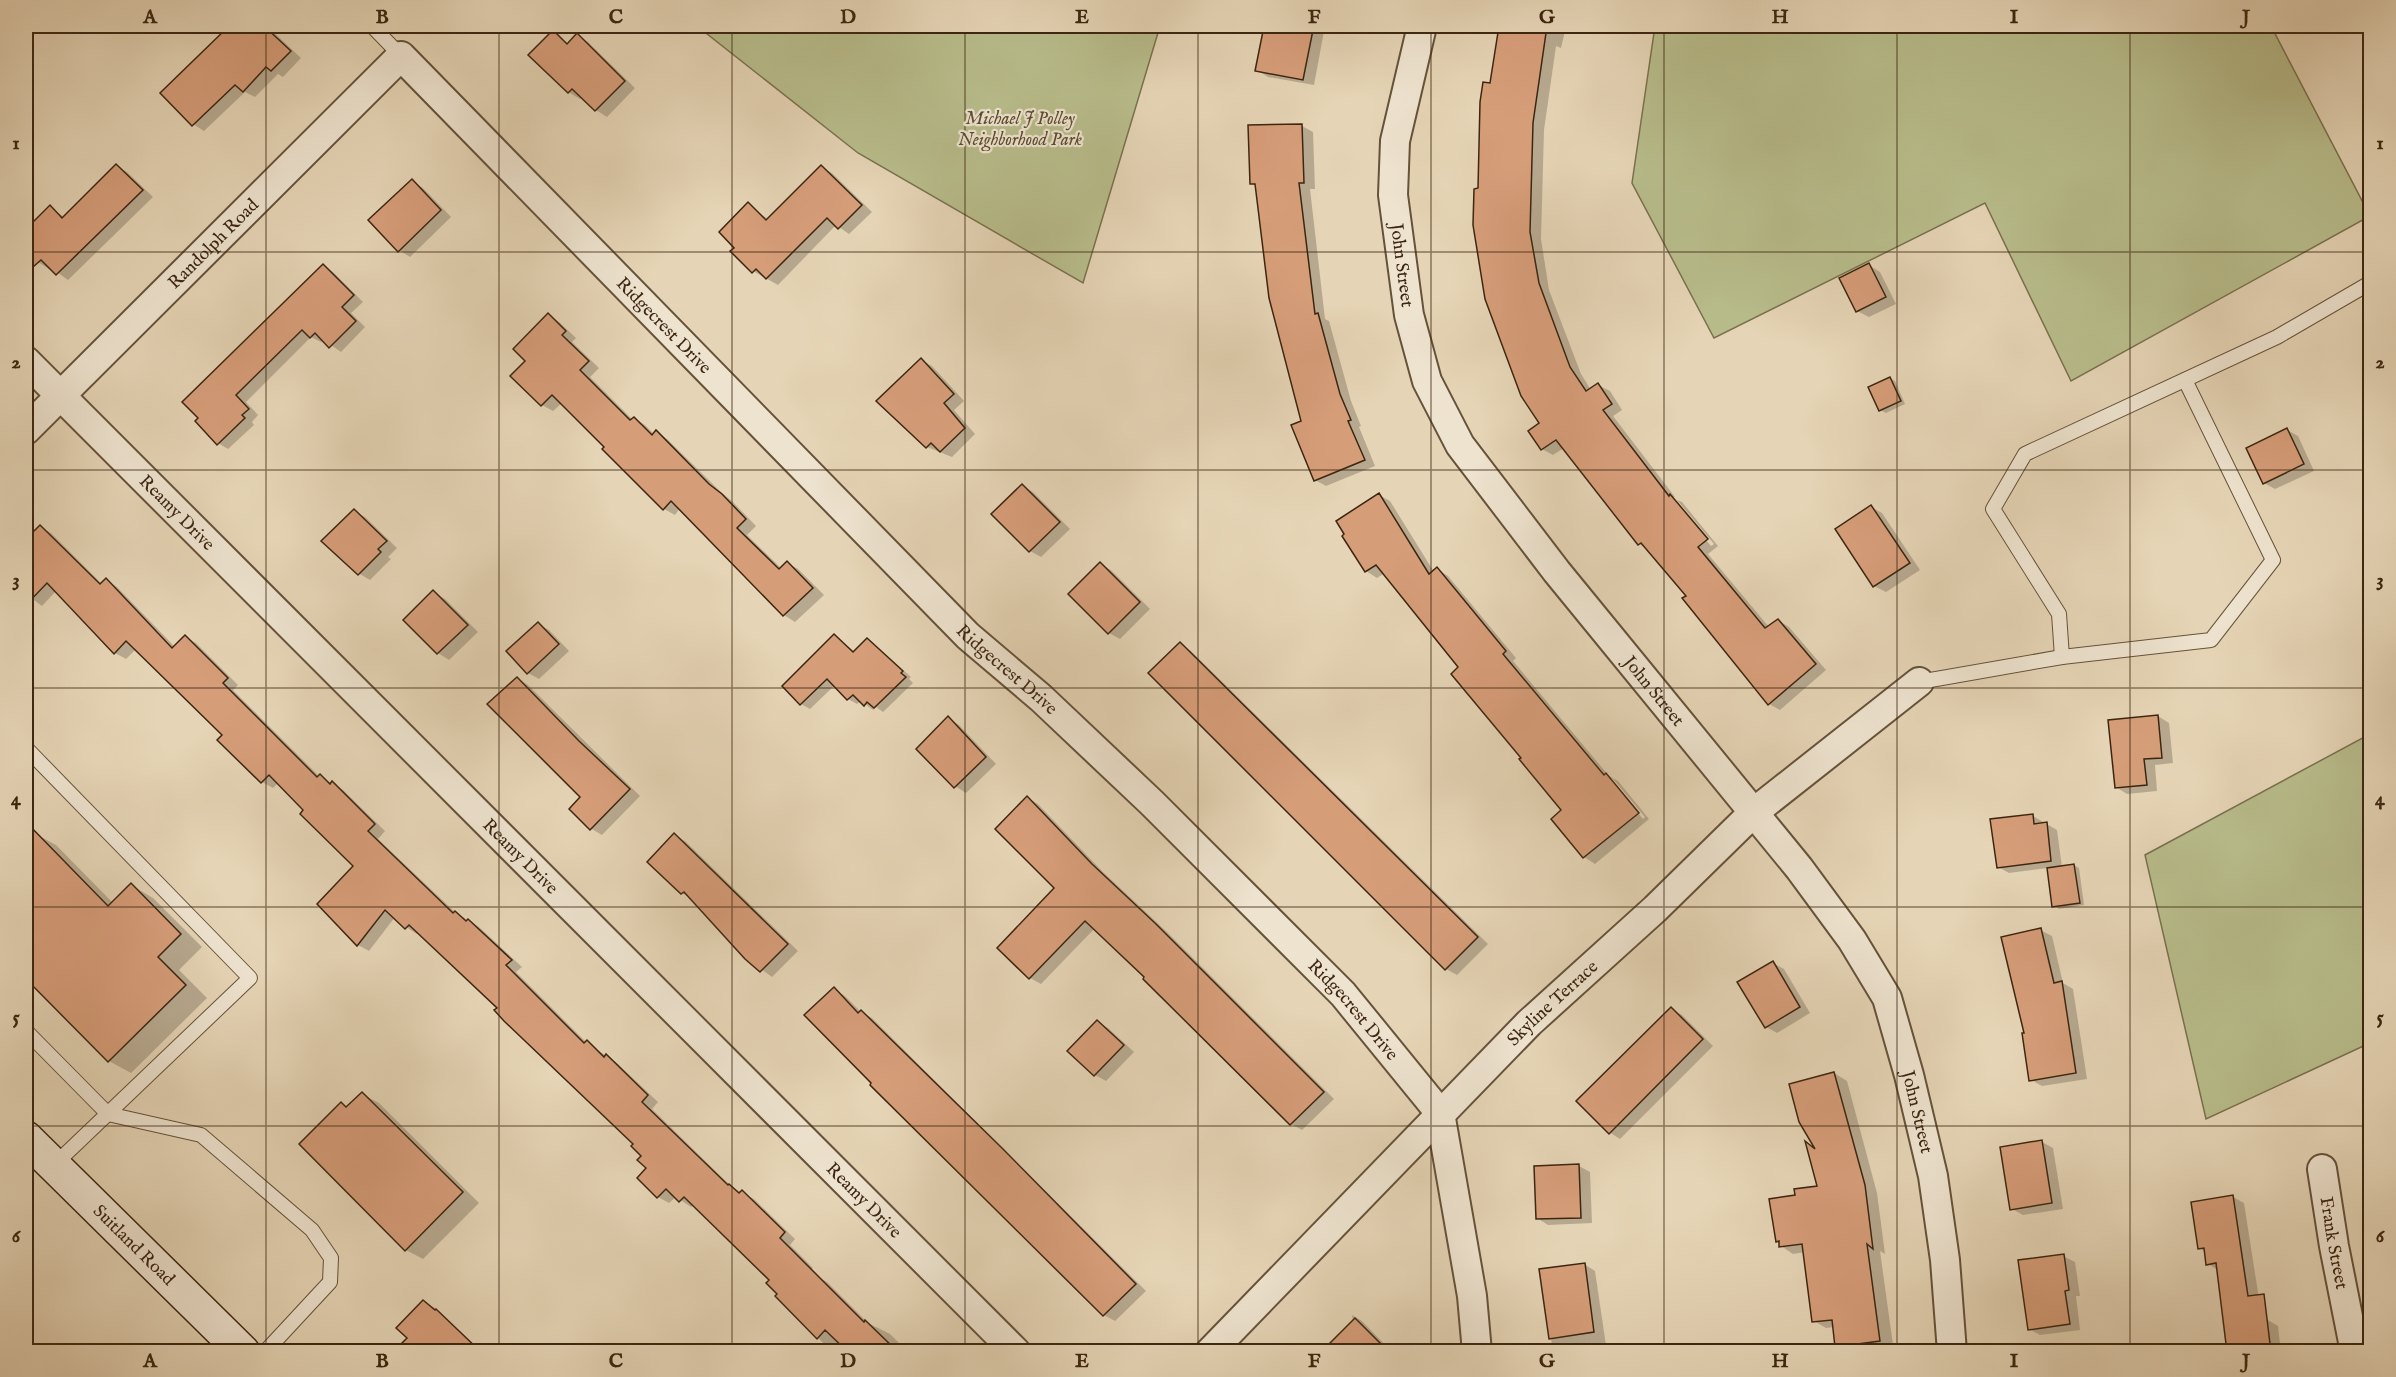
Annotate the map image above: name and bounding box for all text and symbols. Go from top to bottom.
text: A [142,5,158,30]
text: B [375,5,389,30]
text: C [609,5,623,30]
text: D [840,5,856,30]
text: E [1075,5,1089,30]
text: F [1308,5,1321,30]
text: G [1539,5,1556,30]
text: H [1771,5,1789,30]
text: I [2010,5,2019,30]
text: J [2239,5,2251,30]
park label: Michael J Polley Neighborhood Park [958,108,1082,152]
text: 1 [12,131,20,156]
text: 1 [2376,131,2384,156]
street label: Randolph Road [164,194,265,295]
street label: John Street [1384,220,1418,309]
street label: Ridgecrest Drive [610,273,716,380]
text: 2 [11,350,21,375]
text: 2 [2375,350,2385,375]
street label: Reamy Drive [133,471,219,556]
text: 3 [12,568,20,593]
text: 3 [2376,568,2384,593]
street label: Ridgecrest Drive [950,620,1062,720]
street label: John Street [1616,650,1689,732]
text: 4 [11,787,22,812]
text: 4 [2375,787,2386,812]
street label: Reamy Drive [477,814,562,900]
street label: Ridgecrest Drive [1302,955,1403,1066]
street label: Skyline Terrace [1503,956,1604,1052]
text: 5 [12,1005,20,1030]
text: 5 [2376,1005,2384,1030]
street label: John Street [1895,1066,1937,1156]
street label: Reamy Drive [820,1158,906,1244]
street label: Frank Street [2314,1195,2352,1292]
street label: Suitland Road [87,1200,179,1292]
text: 6 [12,1224,22,1249]
text: 6 [2376,1224,2386,1249]
text: A [142,1349,158,1374]
text: B [375,1349,389,1374]
text: C [609,1349,623,1374]
text: D [840,1349,856,1374]
text: E [1075,1349,1089,1374]
text: F [1308,1349,1321,1374]
text: G [1539,1349,1556,1374]
text: H [1771,1349,1789,1374]
text: I [2010,1349,2019,1374]
text: J [2239,1349,2251,1374]

